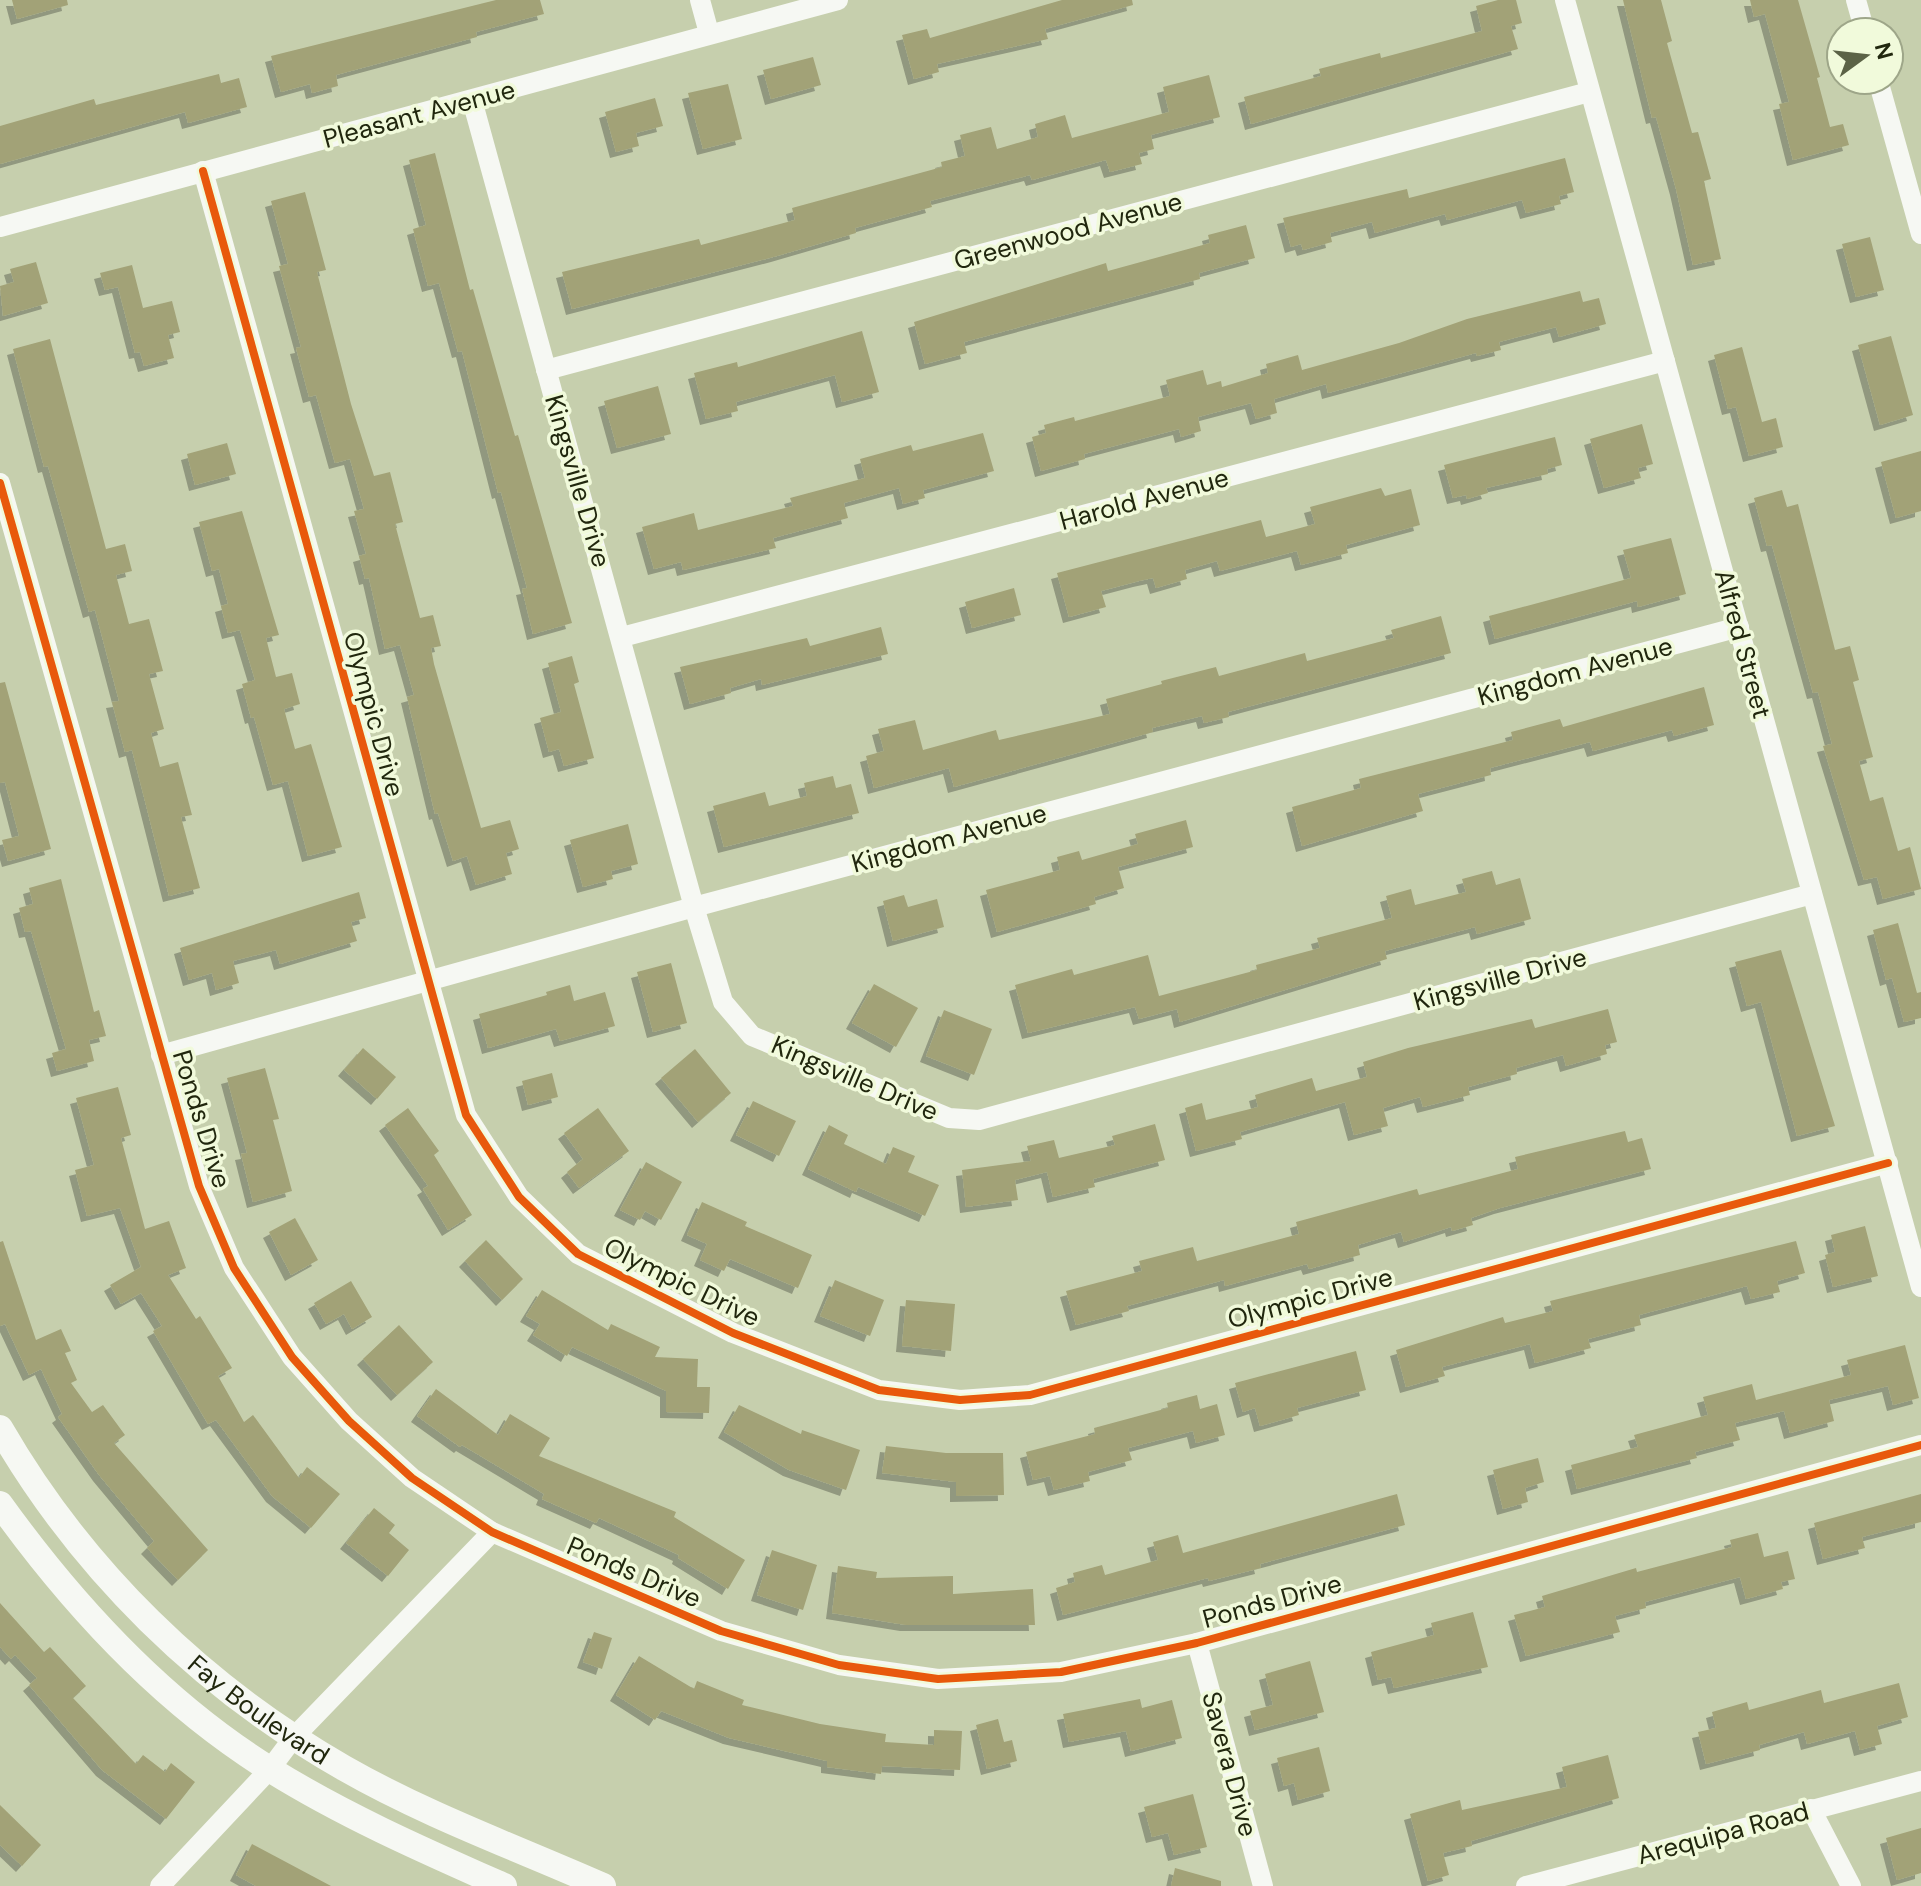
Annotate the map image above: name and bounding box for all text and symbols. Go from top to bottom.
north arrow [1825,16,1905,96]
text: N [1868,39,1900,62]
street label: Pleasant Avenue [319,72,519,156]
street label: Greenwood Avenue [950,184,1186,278]
street label: Kingsville Drive [537,391,619,571]
street label: Harold Avenue [1056,460,1232,538]
street label: Alfred Street [1707,566,1779,722]
street label: Olympic Drive [336,628,412,800]
street label: Kingdom Avenue [1474,629,1676,713]
street label: Kingdom Avenue [848,796,1050,880]
street label: Kingsville Drive [1410,940,1590,1018]
street label: Kingsville Drive [766,1028,944,1128]
street label: Ponds Drive [165,1046,239,1192]
street label: Olympic Drive [598,1230,766,1334]
street label: Olympic Drive [1224,1260,1396,1336]
street label: Ponds Drive [562,1529,706,1615]
street label: Ponds Drive [1199,1566,1345,1636]
street label: Fay Boulevard [181,1647,336,1773]
street label: Savera Drive [1194,1688,1266,1840]
street label: Arequipa Road [1633,1794,1813,1872]

